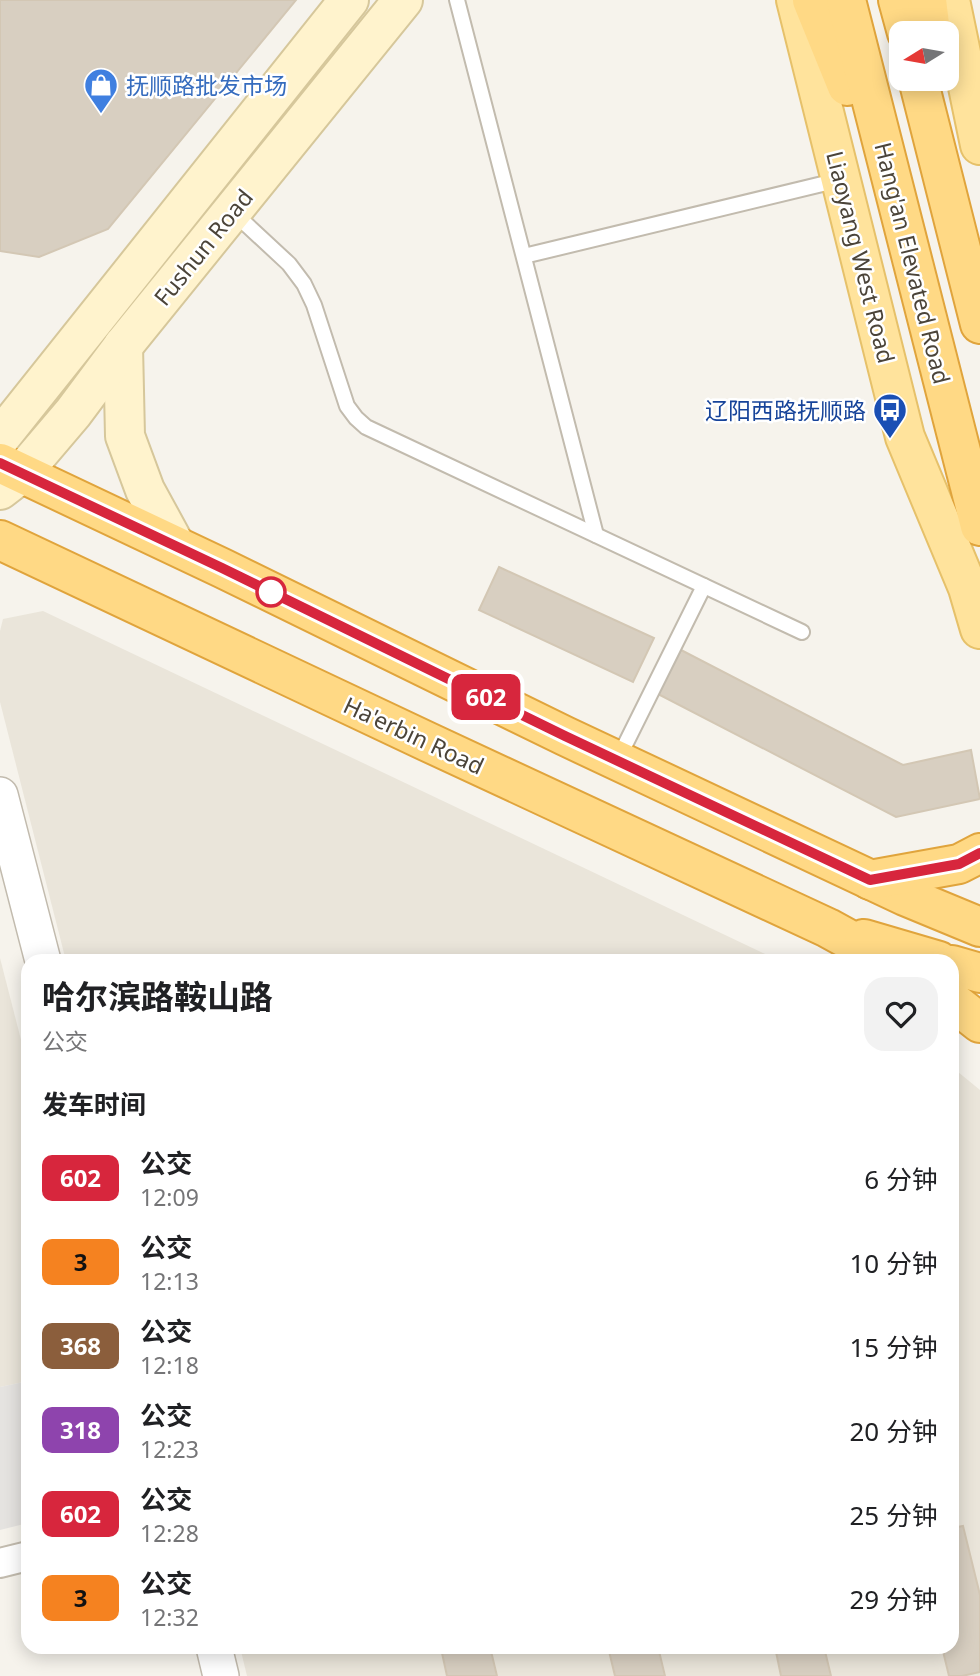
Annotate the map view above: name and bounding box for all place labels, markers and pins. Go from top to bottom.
shop icon: 抚顺路批发市场 [82,66,120,115]
place label: 抚顺路批发市场 [126,69,287,101]
bus stop icon: 辽阳西路抚顺路 [871,391,909,440]
place label: 辽阳西路抚顺路 [705,394,866,426]
unlabelled marker [256,577,286,607]

